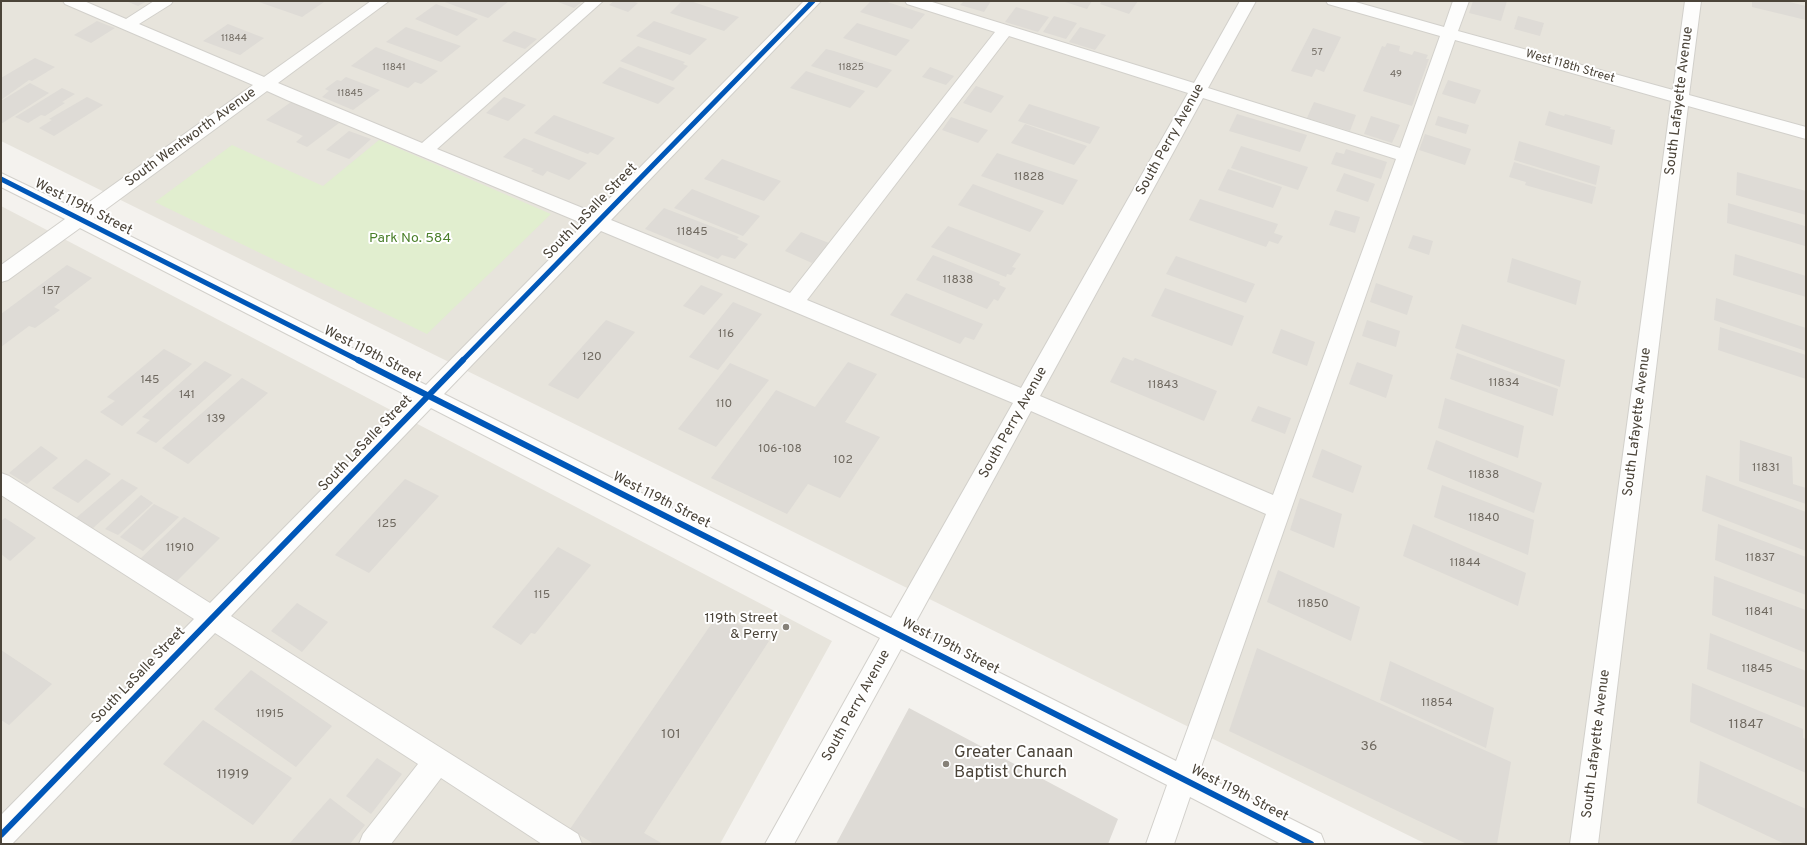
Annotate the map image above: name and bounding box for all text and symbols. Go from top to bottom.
street label: South Lafayette Avenue [1663,26,1697,176]
house number: 11844 [221,33,247,45]
house number: 57 [1311,47,1323,59]
street label: West 118th Street [1524,47,1616,87]
house number: 11841 [382,62,406,74]
house number: 11825 [838,62,864,74]
house number: 49 [1390,69,1402,81]
street label: South Perry Avenue [1133,81,1209,199]
street label: South Wentworth Avenue [122,85,260,191]
house number: 11845 [337,88,363,100]
street label: South LaSalle Street [541,160,641,264]
house number: 11828 [1014,171,1044,185]
street label: West 119th Street [31,176,135,240]
house number: 11845 [676,226,708,240]
park label: Park No. 584 [369,231,451,247]
house number: 11838 [943,274,973,288]
house number: 157 [42,285,60,299]
street label: West 119th Street [320,323,424,387]
house number: 116 [718,328,734,342]
street label: South Lafayette Avenue [1621,347,1655,497]
house number: 120 [582,351,602,365]
street label: South Perry Avenue [976,364,1052,482]
house number: 145 [140,374,160,388]
house number: 11834 [1489,377,1519,391]
house number: 11843 [1148,379,1178,393]
house number: 141 [179,389,195,403]
street label: South LaSalle Street [316,392,416,496]
house number: 110 [716,398,732,412]
house number: 139 [207,413,225,427]
house number: 106-108 [758,443,802,457]
house number: 102 [833,454,853,468]
house number: 11831 [1752,462,1780,476]
street label: West 119th Street [609,469,713,533]
house number: 11838 [1469,469,1499,483]
house number: 11840 [1468,512,1500,526]
house number: 125 [377,518,397,532]
house number: 11910 [166,542,194,556]
house number: 11837 [1745,552,1775,566]
house number: 11844 [1449,557,1481,571]
house number: 115 [534,589,550,603]
house number: 11850 [1297,598,1329,612]
house number: 11841 [1745,606,1773,620]
place label: 119th Street & Perry [704,611,778,644]
street label: West 119th Street [898,615,1002,679]
marker: 119th Street & Perry [781,622,791,632]
street label: South LaSalle Street [89,624,189,728]
street label: South Perry Avenue [819,647,895,765]
house number: 11845 [1741,663,1773,677]
street label: South Lafayette Avenue [1580,669,1614,819]
house number: 11854 [1421,697,1453,711]
house number: 11915 [256,708,284,722]
house number: 11847 [1729,717,1763,733]
house number: 101 [661,727,681,743]
house number: 36 [1361,739,1377,755]
place label: Greater Canaan Baptist Church [954,744,1073,784]
marker: Greater Canaan Baptist Church [941,759,951,769]
street label: West 119th Street [1187,762,1291,826]
house number: 11919 [217,767,249,783]

